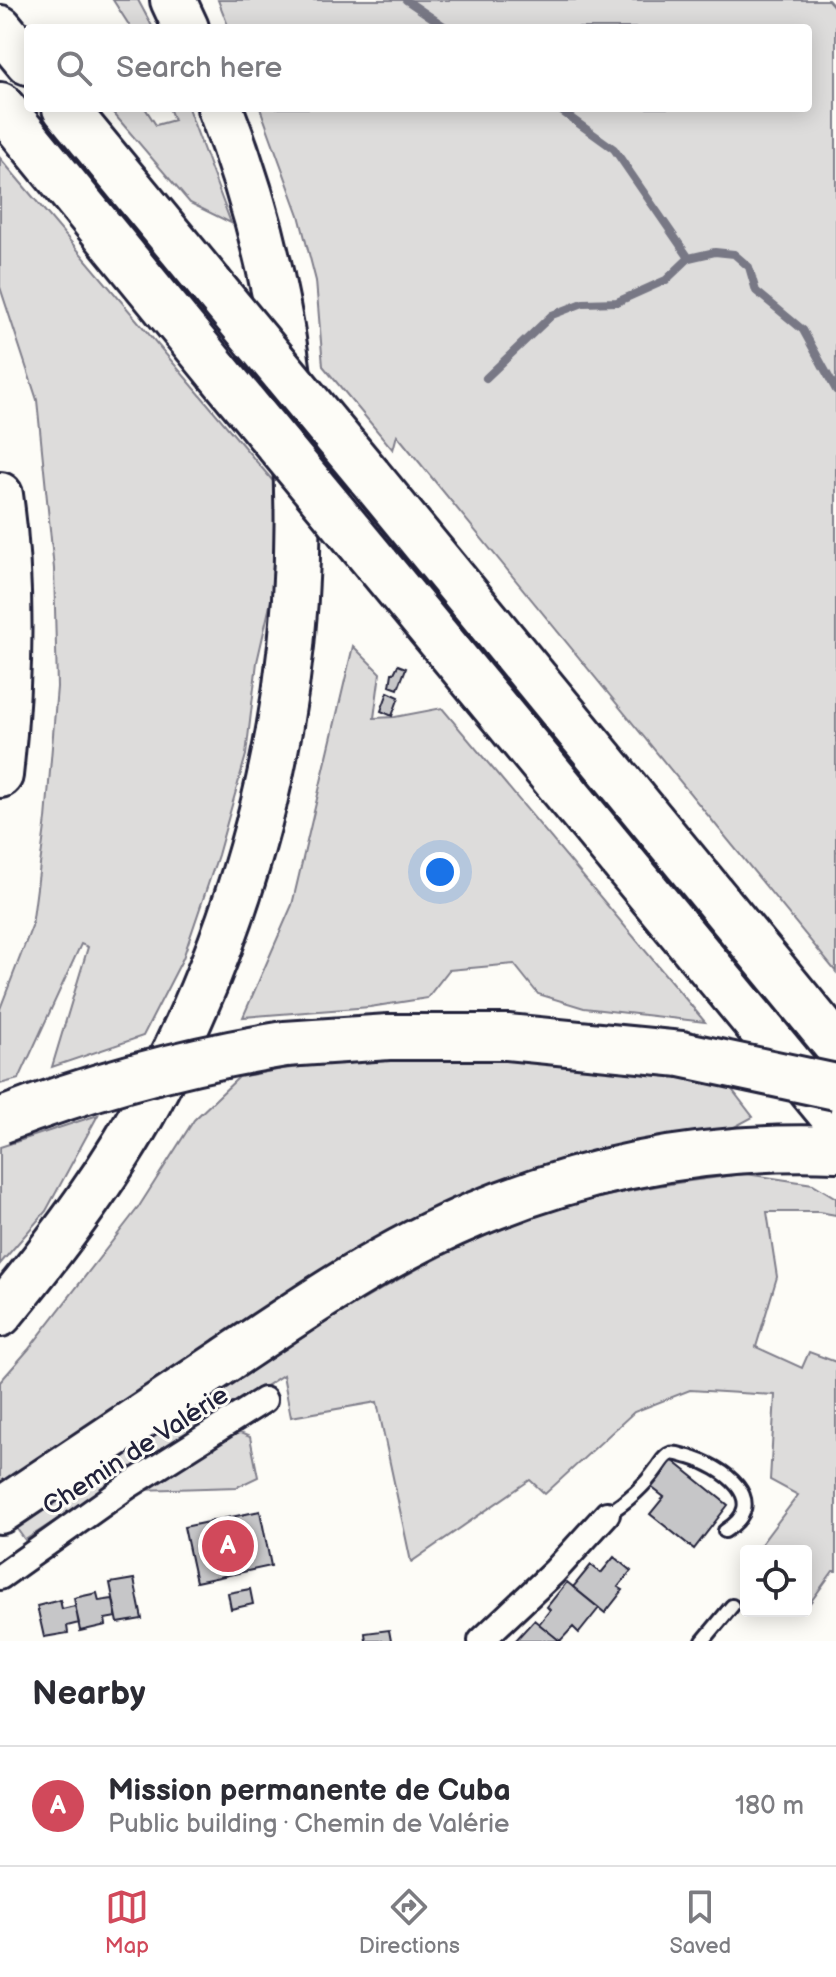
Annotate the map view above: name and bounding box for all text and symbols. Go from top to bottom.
search box [24,24,812,112]
icon: search [52,46,96,90]
text: Search here [116,50,282,86]
your location [420,852,460,892]
street label: Chemin de Valérie [37,1380,234,1523]
pin: A [202,1516,254,1576]
map controls [740,1545,812,1617]
button: locate [740,1545,812,1617]
text: Nearby [32,1673,146,1714]
text: Mission permanente de Cuba [108,1773,511,1809]
text: A [50,1791,66,1822]
text: 180 m [735,1791,804,1822]
text: Public building · Chemin de Valérie [108,1809,509,1840]
tab: Map [105,1885,149,1960]
tab: Directions [359,1885,460,1960]
tab: Saved [669,1885,731,1960]

